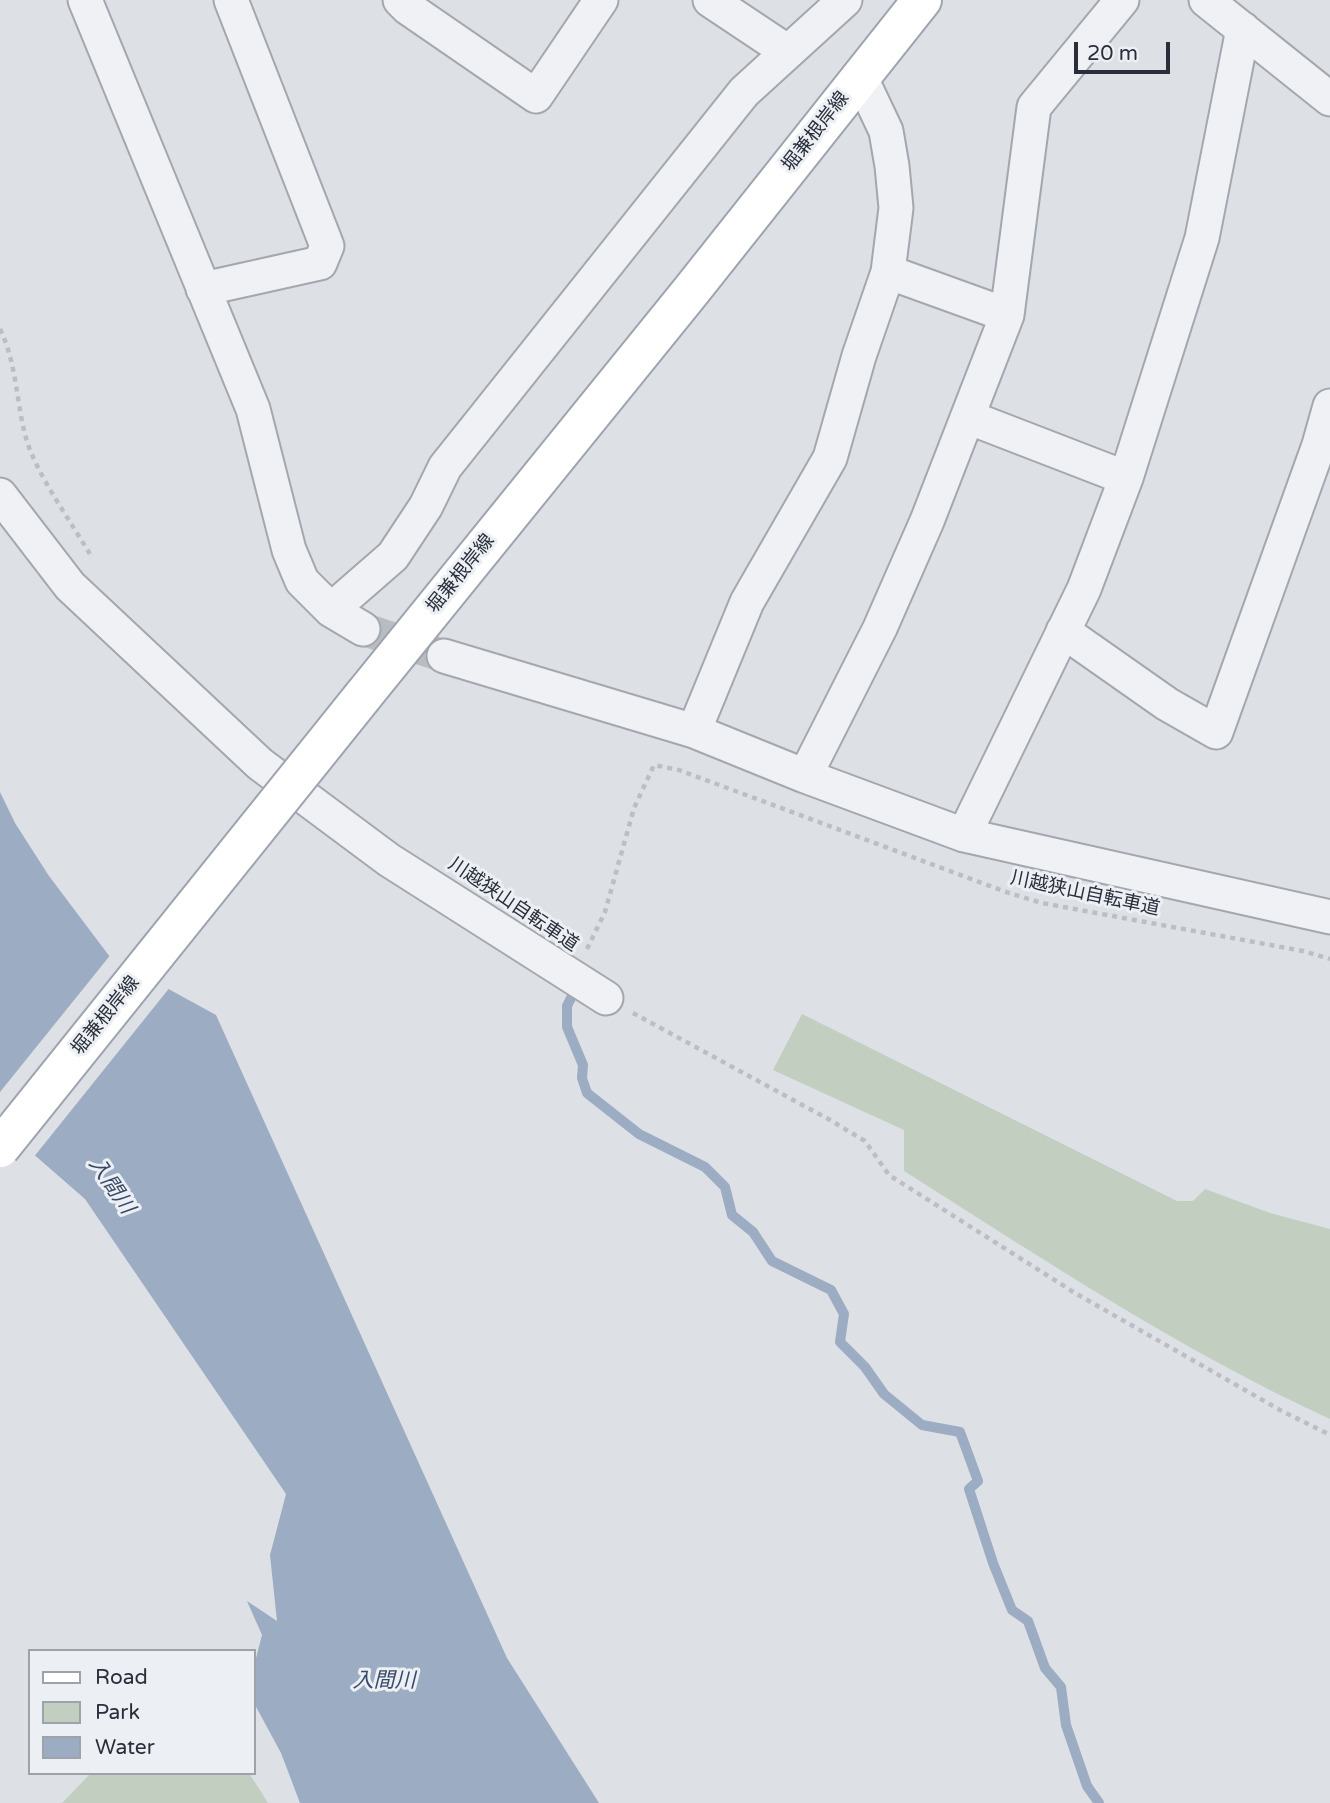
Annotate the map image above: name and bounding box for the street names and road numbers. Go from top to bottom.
street label: 堀兼根岸線 [778,88,854,176]
street label: 堀兼根岸線 [422,530,500,618]
street label: 川越狭山自転車道 [444,853,582,957]
street label: 川越狭山自転車道 [1008,867,1162,921]
street label: 堀兼根岸線 [67,972,145,1060]

